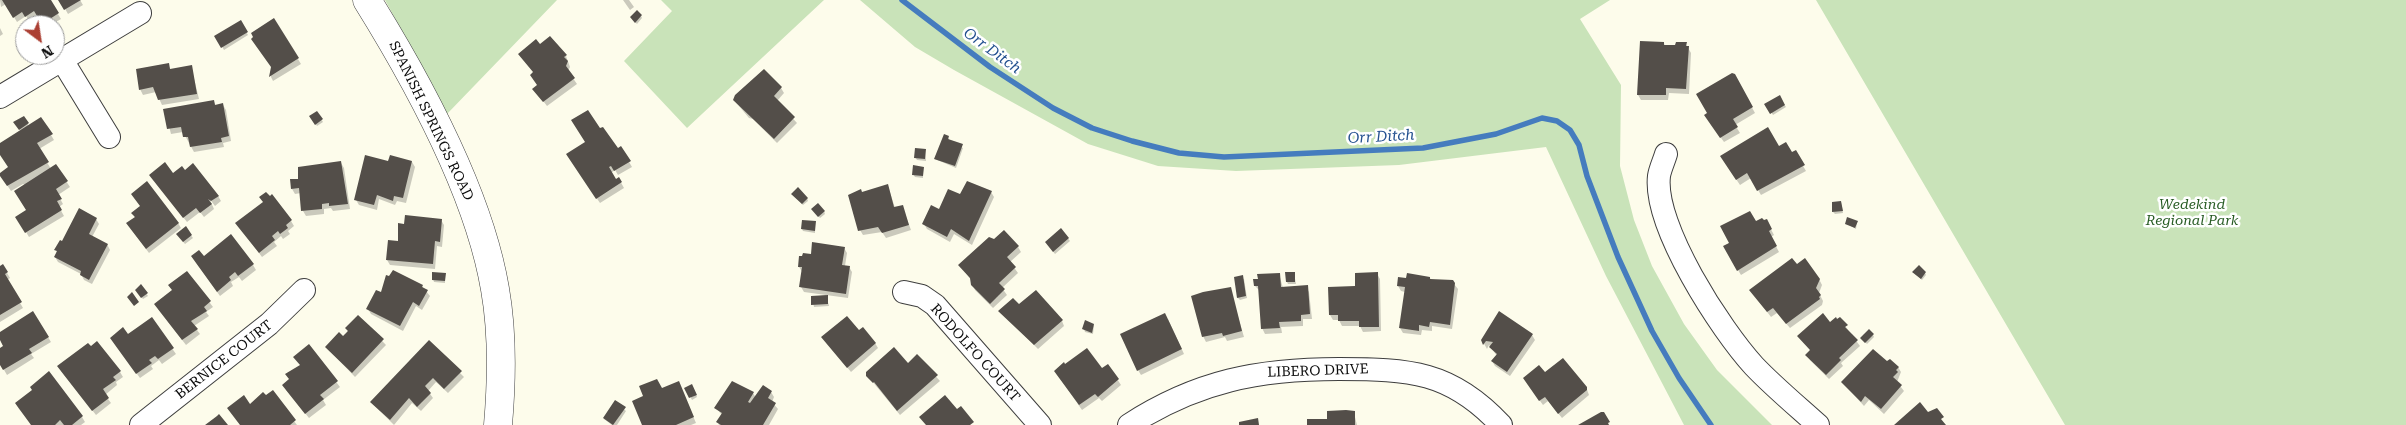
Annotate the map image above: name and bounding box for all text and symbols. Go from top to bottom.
north arrow [15,15,65,65]
water label: Orr Ditch [960,24,1024,78]
street label: SPANISH SPRINGS ROAD [385,39,477,203]
text: N [38,42,56,62]
water label: Orr Ditch [1347,126,1415,148]
park label: Wedekind Regional Park [2146,197,2238,230]
street label: RODOLFO COURT [927,301,1023,405]
street label: BERNICE COURT [172,317,276,403]
street label: LIBERO DRIVE [1267,361,1369,381]

